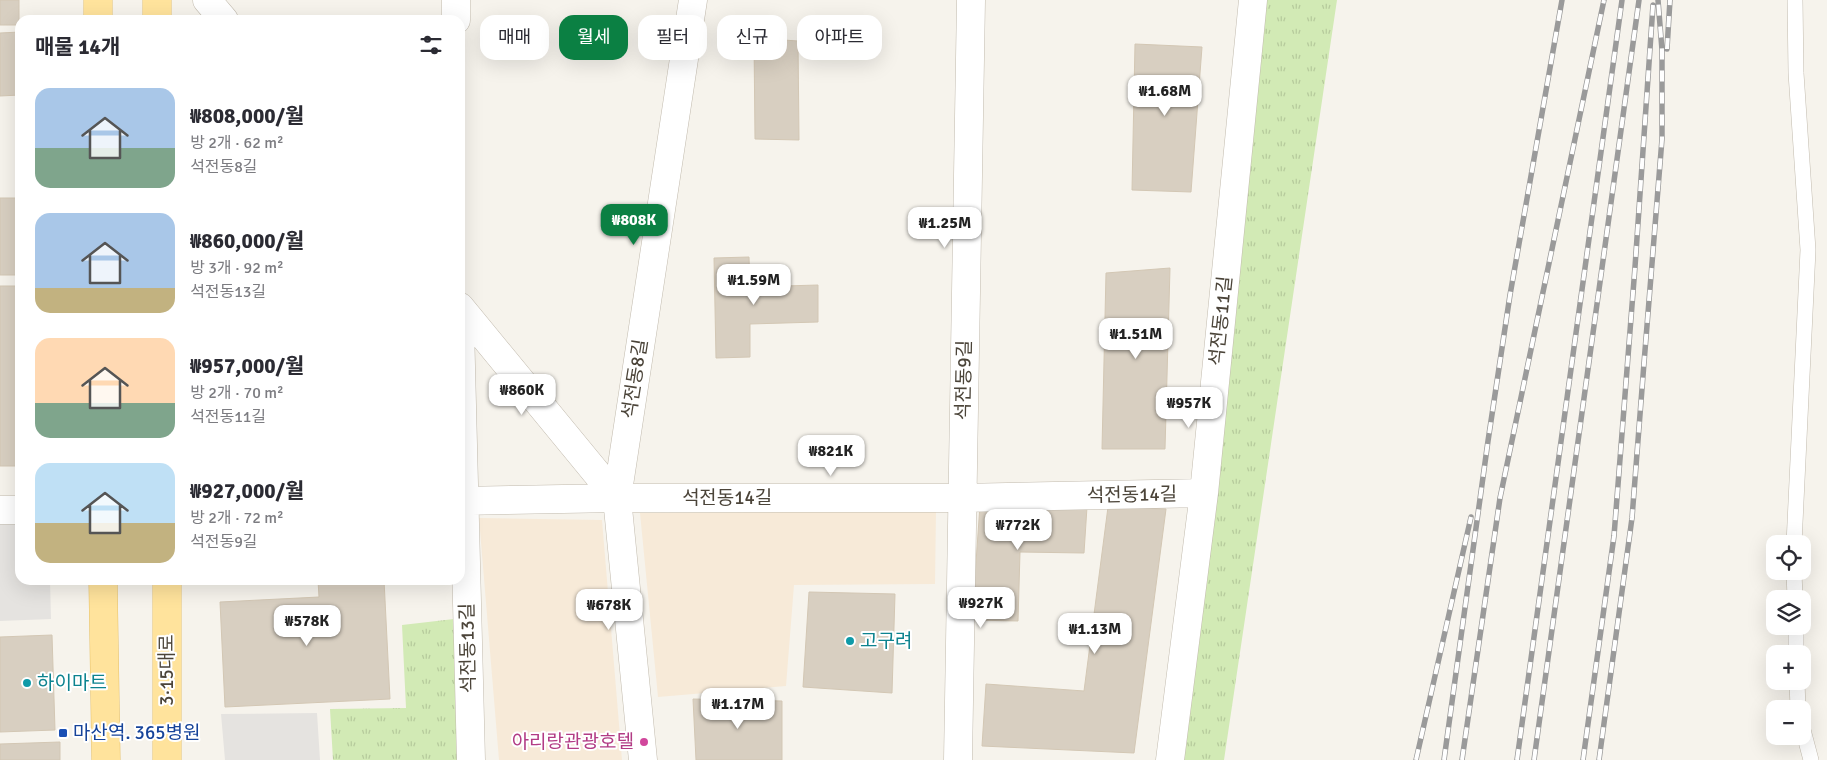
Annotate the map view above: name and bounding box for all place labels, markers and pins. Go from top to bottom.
pin: ₩1.68M [1124,74,1206,117]
pin: ₩808K [599,204,669,246]
pin: ₩1.25M [904,206,986,249]
pin: ₩1.59M [713,264,795,306]
pin: ₩1.51M [1095,318,1177,360]
pin: ₩860K [487,374,557,416]
pin: ₩957K [1154,386,1224,429]
pin: ₩821K [796,434,866,477]
pin: ₩772K [983,508,1053,551]
pin: ₩927K [946,586,1016,629]
pin: ₩678K [574,588,644,631]
pin: ₩578K [272,604,342,647]
pin: ₩1.13M [1054,612,1136,655]
place label: 고구려 [860,629,912,653]
marker: 고구려 [844,635,856,647]
place label: 하이마트 [37,671,107,695]
marker: 하이마트 [21,677,33,689]
pin: ₩1.17M [697,688,779,730]
place label: 마산역. 365병원 [73,721,200,745]
marker: 마산역. 365병원 [57,727,69,739]
place label: 아리랑관광호텔 [512,730,634,754]
marker: 아리랑관광호텔 [638,736,650,748]

